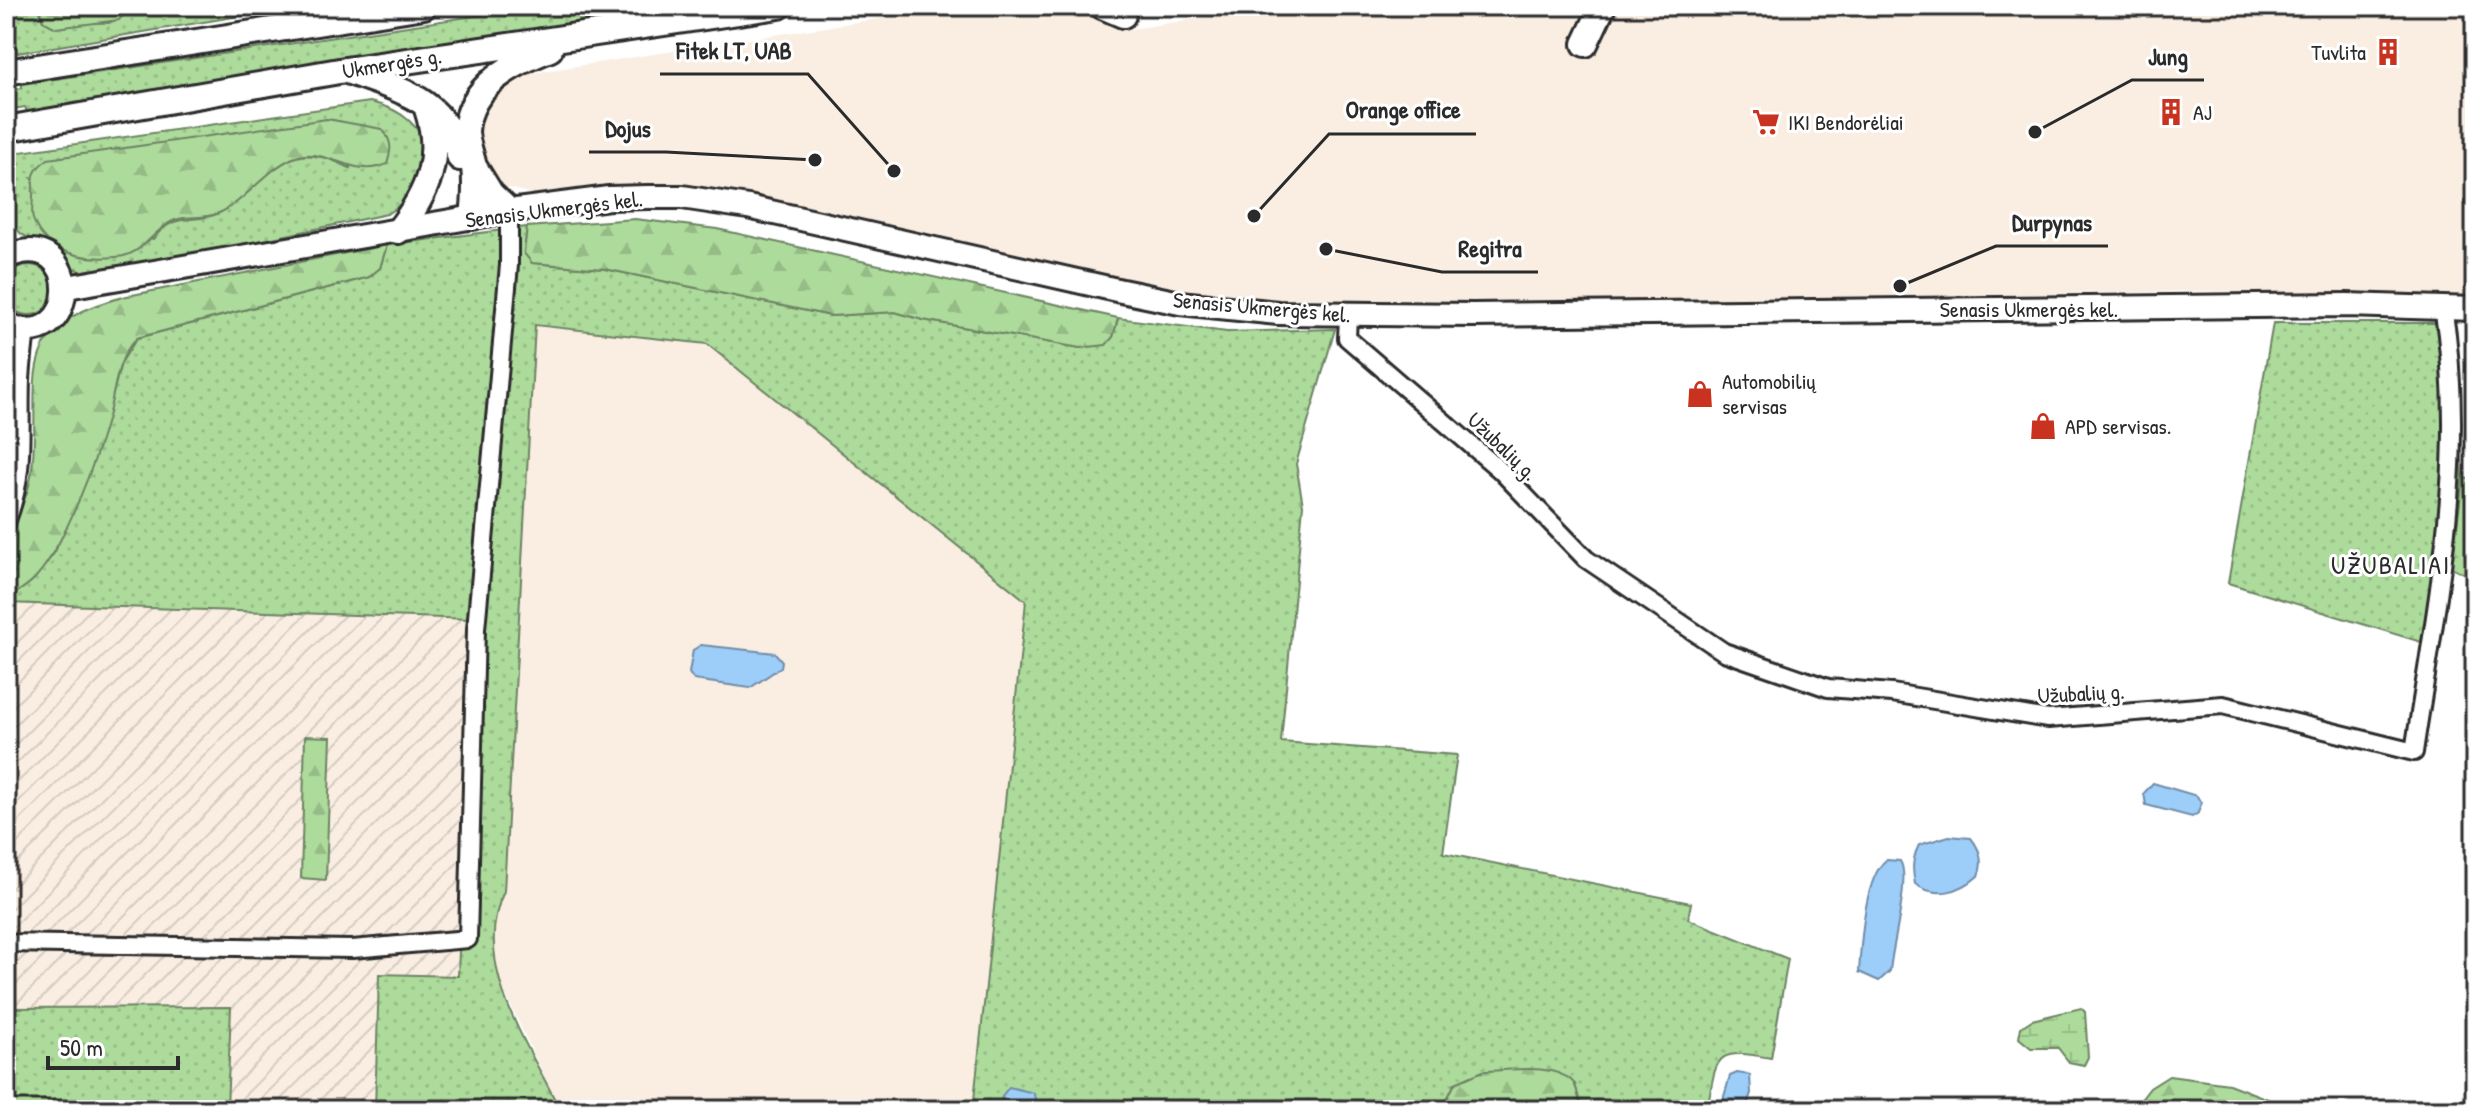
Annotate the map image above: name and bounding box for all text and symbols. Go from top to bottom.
callout: Fitek LT, UAB [660,26,808,74]
callout: Jung [2132,32,2204,80]
text: Fitek LT, UAB [675,34,792,66]
place label: Tuvlita [2311,37,2366,67]
building icon: Tuvlita [2373,37,2403,67]
street label: Ukmergės g. [340,40,444,86]
text: Jung [2148,40,2188,73]
callout: Orange office [1329,86,1476,134]
text: Orange office [1345,93,1461,126]
building icon: AJ [2156,97,2186,127]
place label: AJ [2193,97,2212,127]
callout: Dojus [589,104,666,152]
supermarket icon: IKI Bendorėliai [1751,107,1781,137]
place label: IKI Bendorėliai [1788,107,1904,137]
text: Dojus [605,112,651,144]
street label: Senasis Ukmergės kel. [464,183,644,235]
callout: Durpynas [1996,198,2108,246]
text: Durpynas [2012,206,2092,239]
callout: Regitra [1442,224,1538,272]
text: Regitra [1458,232,1522,265]
street label: Senasis Ukmergės kel. [1172,284,1352,330]
street label: Senasis Ukmergės kel. [1940,294,2118,324]
place label: Automobilių servisas [1722,366,1817,421]
shop icon: Automobilių servisas [1685,379,1715,409]
street label: Užubalių g. [1461,405,1545,487]
shop icon: APD servisas. [2028,411,2058,441]
place label: APD servisas. [2065,411,2172,441]
district label: UŽUBALIAI [2331,547,2451,582]
street label: Užubalių g. [2037,676,2125,710]
scale bar [48,1020,178,1070]
text: 50 m [60,1031,103,1063]

